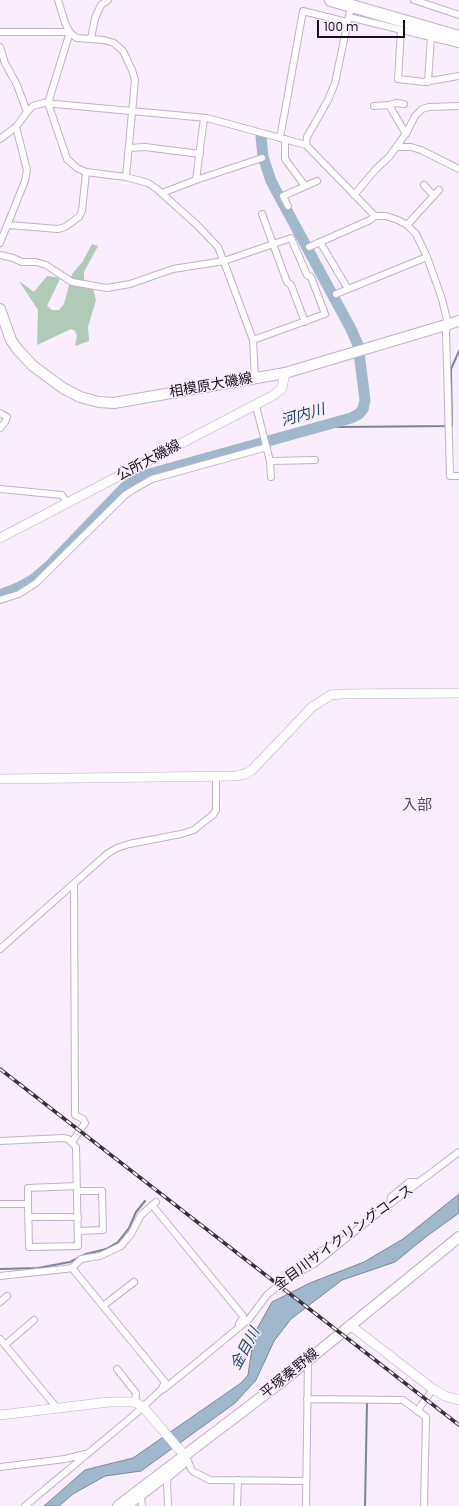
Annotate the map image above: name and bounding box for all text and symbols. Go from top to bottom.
scale bar [319,12,407,38]
text: 100 m [324,18,358,35]
street label: 相模原大磯線 [168,370,254,402]
water label: 河内川 [279,401,327,431]
street label: 公所大磯線 [114,437,184,485]
district label: 入部 [402,797,432,815]
street label: 金目川サイクリングコース [271,1182,417,1294]
water label: 金目川 [227,1325,265,1373]
street label: 平塚秦野線 [258,1345,322,1403]

